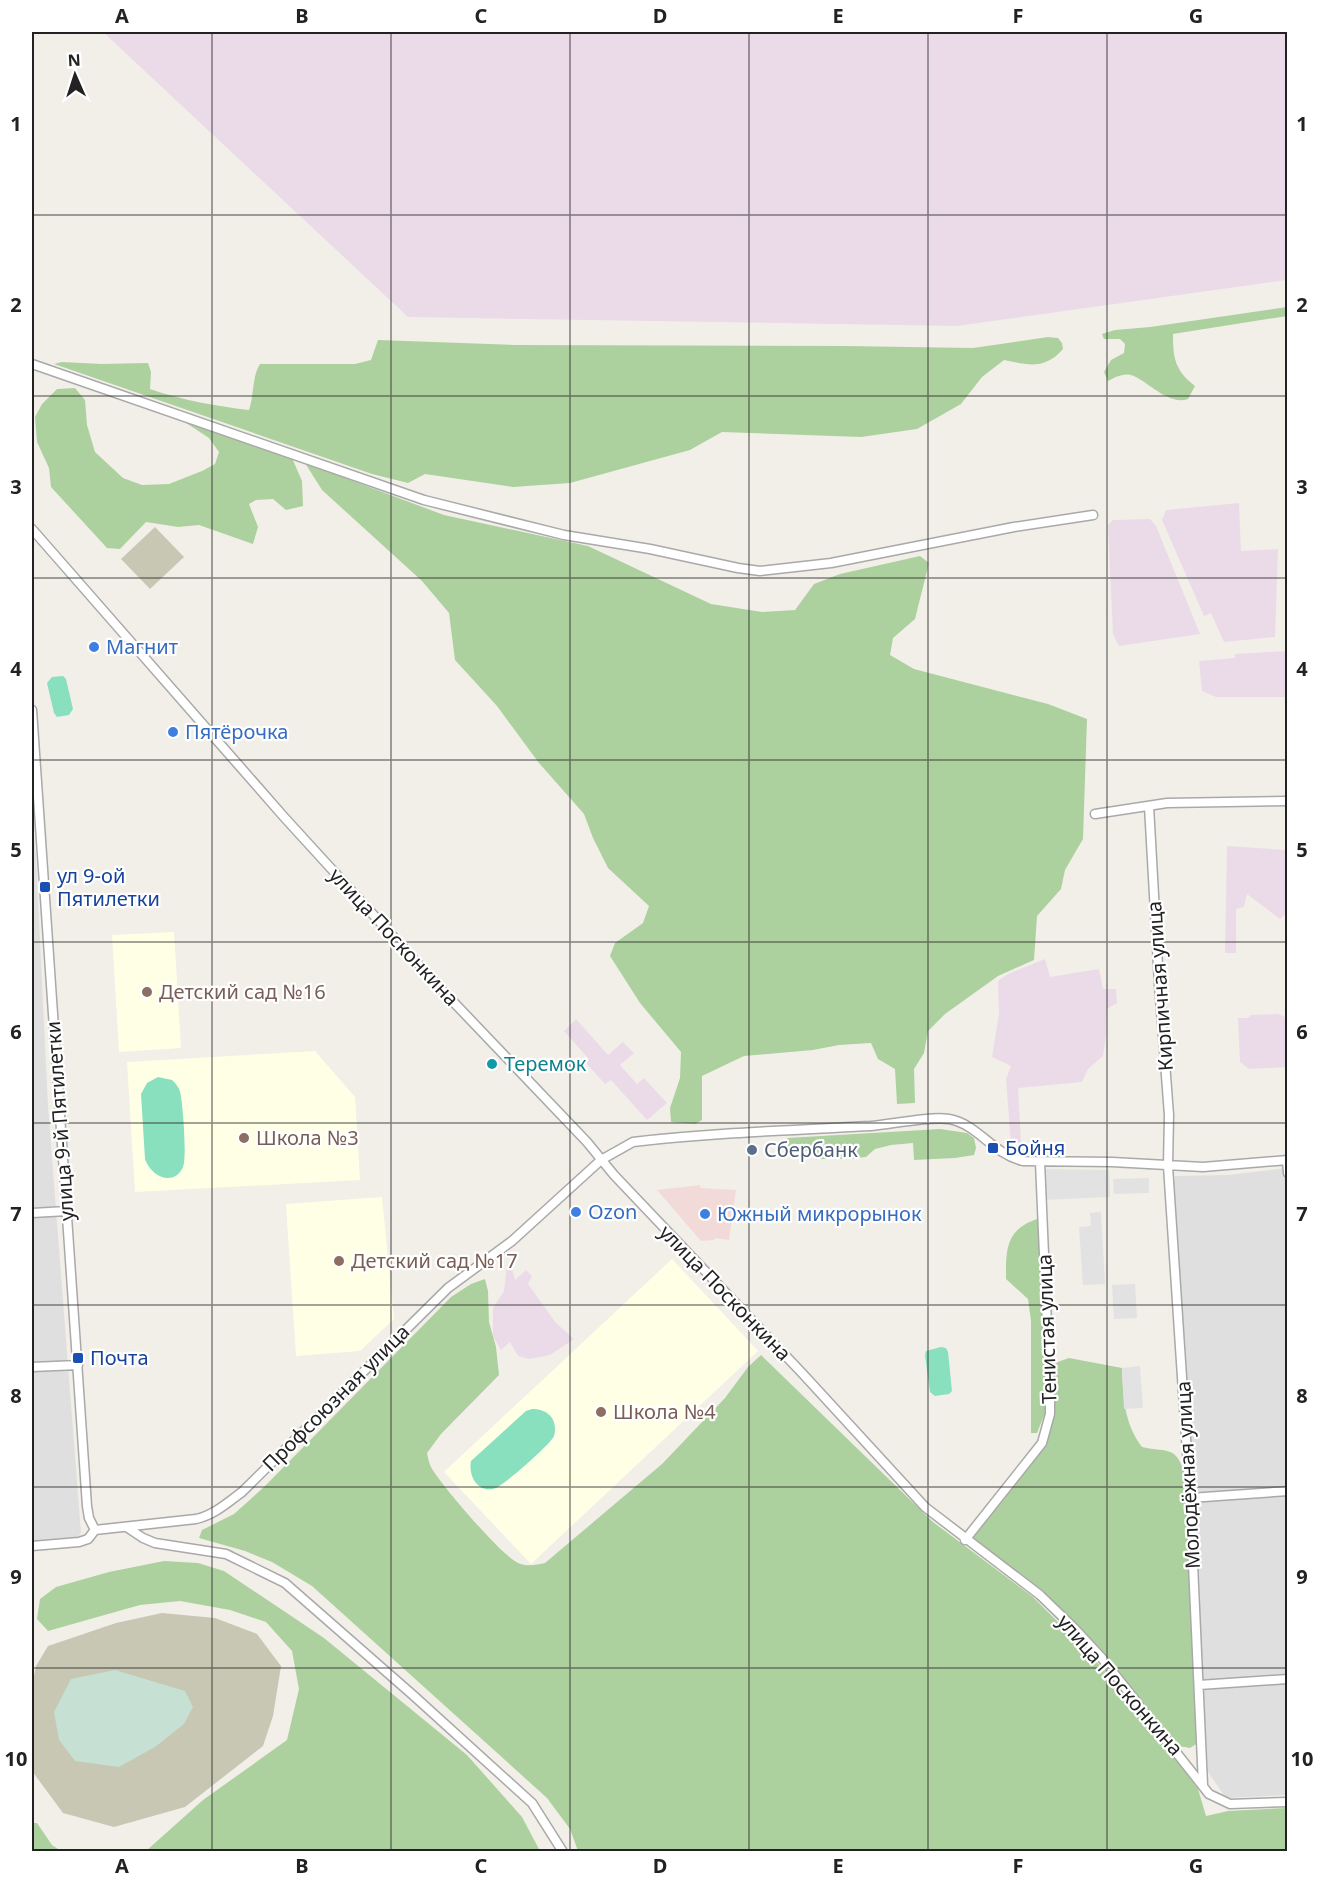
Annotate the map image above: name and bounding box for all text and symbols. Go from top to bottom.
text: A [115,2,129,29]
text: B [295,2,309,29]
text: C [475,2,488,29]
text: D [653,2,667,29]
text: E [832,2,844,29]
text: F [1013,2,1023,29]
text: G [1189,2,1203,29]
north arrow [45,45,105,105]
text: N [67,49,81,71]
text: 1 [10,110,22,137]
text: 1 [1296,110,1308,137]
text: 2 [10,291,22,318]
text: 2 [1296,291,1308,318]
text: 3 [10,473,22,500]
text: 3 [1296,473,1308,500]
place label: Магнит [106,633,178,660]
marker: Магнит [87,640,101,654]
text: 4 [10,655,22,682]
text: 4 [1296,655,1308,682]
place label: Пятёрочка [185,718,288,745]
marker: Пятёрочка [166,725,180,739]
text: 5 [10,836,22,863]
text: 5 [1296,836,1308,863]
place label: ул 9-ой Пятилетки [57,862,160,912]
street label: улица Посконкина [323,862,465,1011]
marker: ул 9-ой Пятилетки [38,880,52,894]
street label: Кирпичная улица [1140,900,1179,1072]
place label: Детский сад №16 [159,978,326,1005]
marker: Детский сад №16 [140,985,154,999]
text: 6 [10,1018,22,1045]
text: 6 [1296,1018,1308,1045]
street label: улица 9-й Пятилетки [39,1020,80,1222]
place label: Теремок [504,1050,587,1077]
marker: Теремок [485,1057,499,1071]
place label: Школа №3 [256,1124,359,1151]
marker: Школа №3 [237,1131,251,1145]
place label: Бойня [1005,1134,1065,1161]
place label: Сбербанк [764,1136,858,1163]
marker: Бойня [986,1141,1000,1155]
marker: Сбербанк [745,1143,759,1157]
place label: Ozon [588,1198,637,1225]
text: 7 [10,1200,22,1227]
place label: Южный микрорынок [717,1200,922,1227]
text: 7 [1296,1200,1308,1227]
marker: Ozon [569,1205,583,1219]
marker: Южный микрорынок [698,1207,712,1221]
street label: улица Посконкина [653,1219,797,1366]
place label: Детский сад №17 [351,1247,518,1274]
marker: Детский сад №17 [332,1254,346,1268]
street label: Тенистая улица [1030,1254,1063,1404]
street label: Профсоюзная улица [256,1318,415,1477]
place label: Почта [90,1344,149,1371]
marker: Почта [71,1351,85,1365]
street label: Молодёжная улица [1169,1380,1206,1570]
text: 8 [10,1382,22,1409]
text: 8 [1296,1382,1308,1409]
place label: Школа №4 [613,1398,716,1425]
marker: Школа №4 [594,1405,608,1419]
text: 9 [10,1563,22,1590]
text: 9 [1296,1563,1308,1590]
street label: улица Посконкина [1051,1608,1189,1761]
text: 10 [5,1745,27,1772]
text: 10 [1291,1745,1313,1772]
text: A [115,1852,129,1879]
text: B [295,1852,309,1879]
text: C [475,1852,488,1879]
text: D [653,1852,667,1879]
text: E [832,1852,844,1879]
text: F [1013,1852,1023,1879]
text: G [1189,1852,1203,1879]

